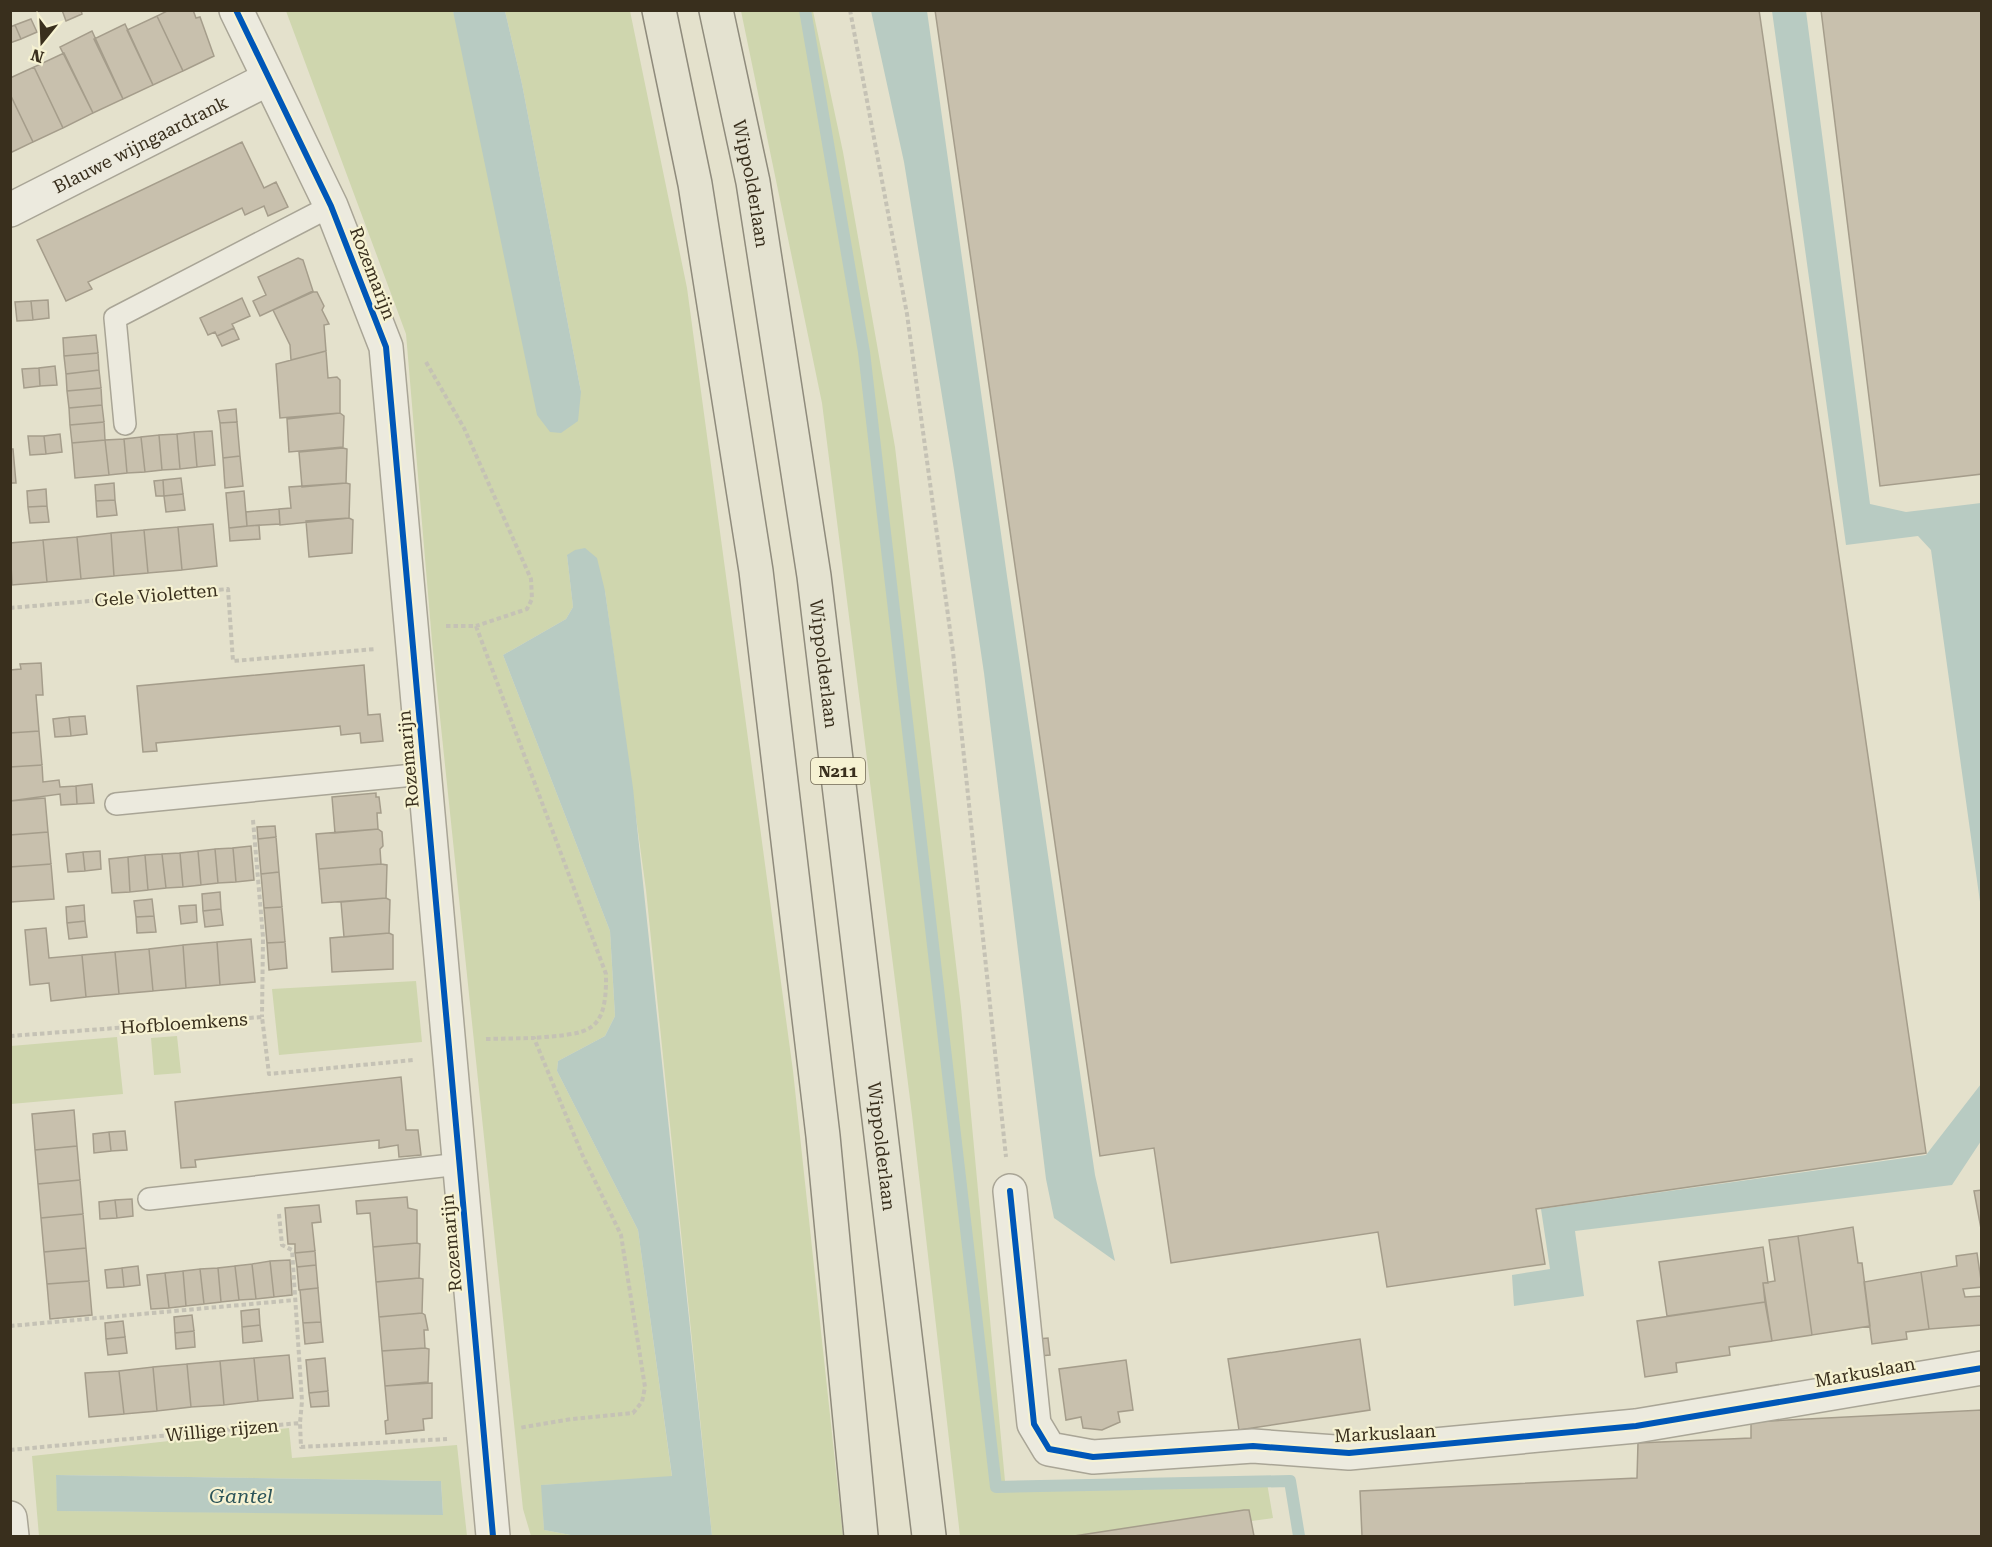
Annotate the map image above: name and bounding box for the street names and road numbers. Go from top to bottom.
street label: Blauwe wijngaardrank [49,91,231,197]
street label: Wippolderlaan [729,118,774,249]
street label: Rozemarijn [346,224,400,323]
street label: Gele Violetten [93,579,219,611]
street label: Wippolderlaan [806,598,843,730]
street label: Rozemarijn [393,709,423,809]
road number: N211 [811,758,865,784]
street label: Hofbloemkens [120,1008,248,1038]
street label: Wippolderlaan [864,1081,900,1212]
street label: Rozemarijn [436,1193,466,1293]
street label: Markuslaan [1813,1353,1917,1391]
street label: Willige rijzen [165,1415,280,1445]
street label: Markuslaan [1334,1420,1437,1446]

